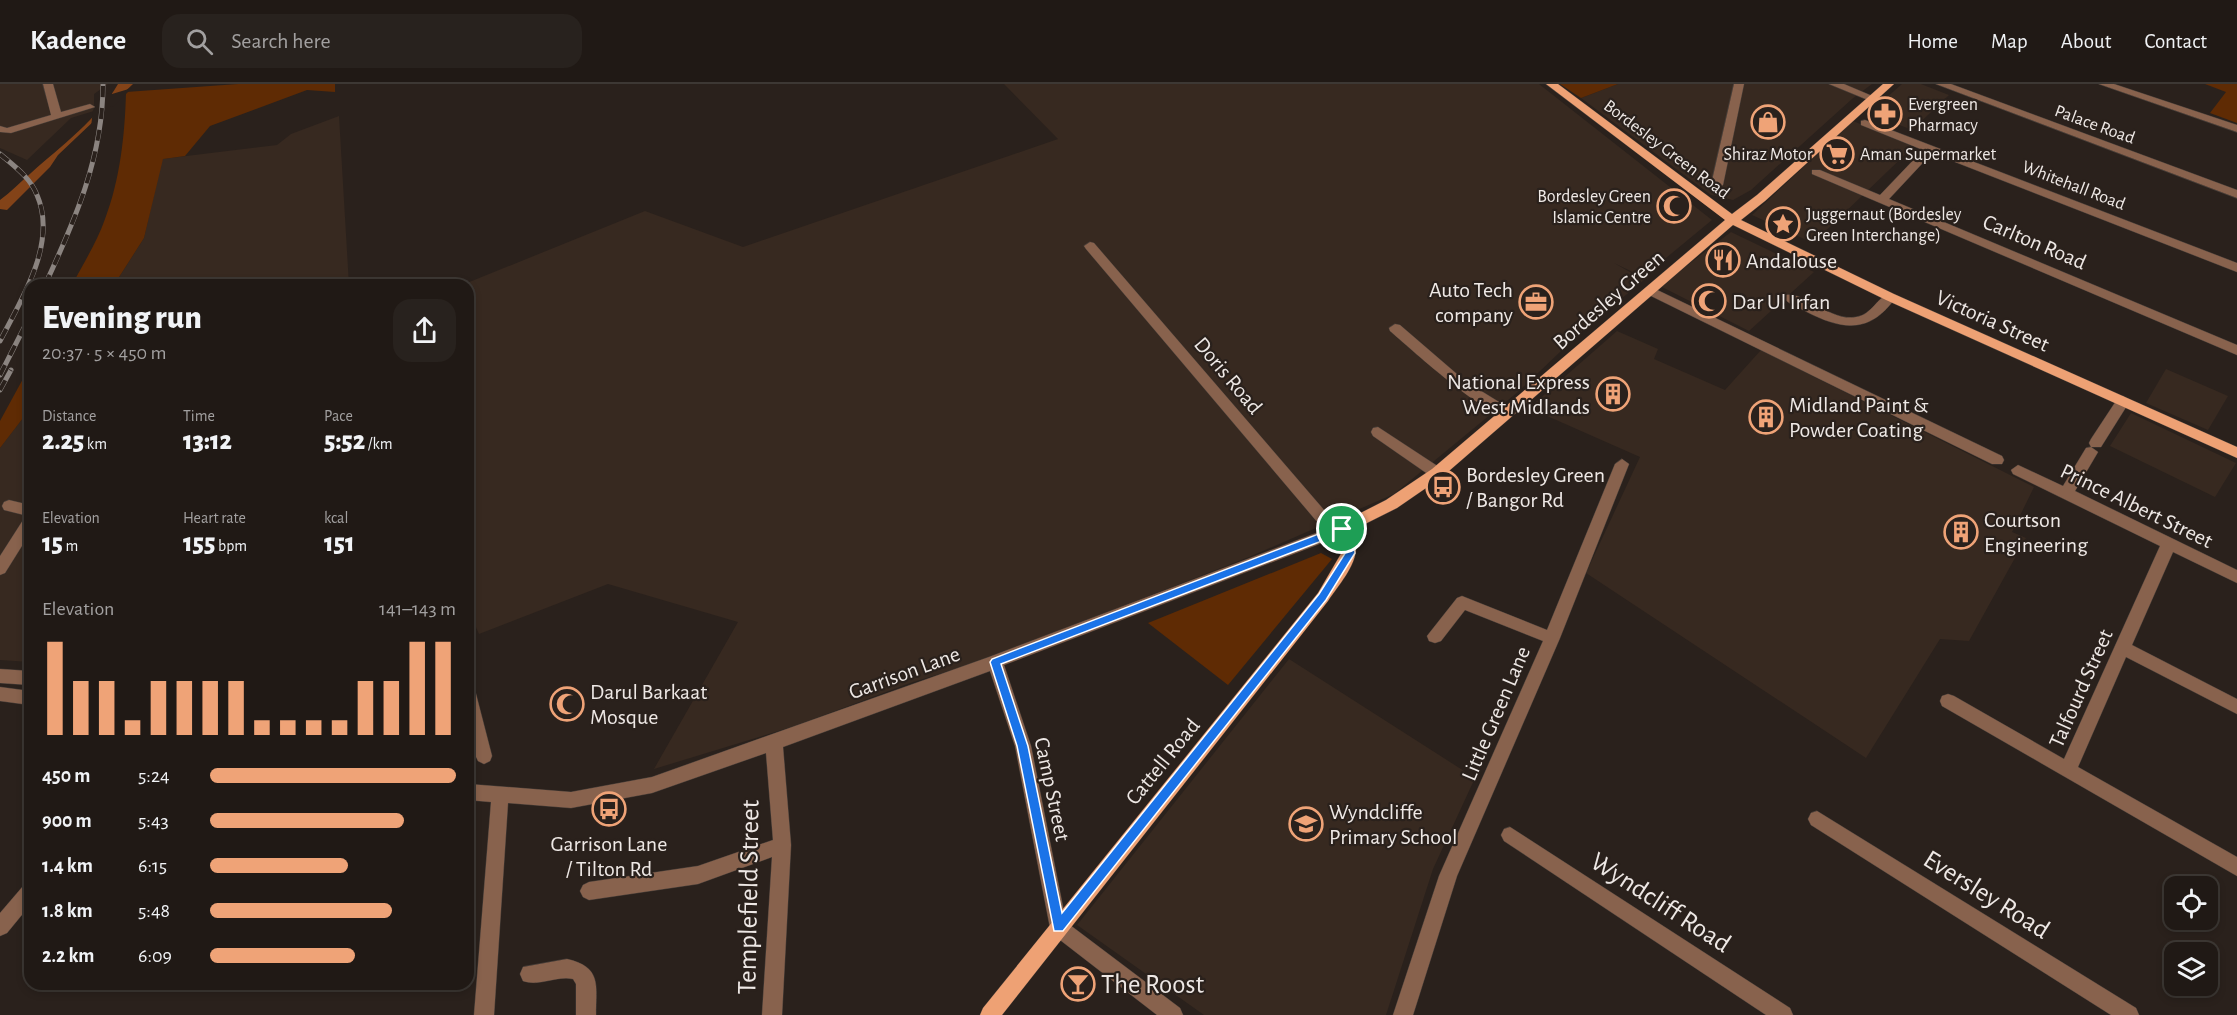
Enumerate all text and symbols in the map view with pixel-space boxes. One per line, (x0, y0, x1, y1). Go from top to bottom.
search box (162, 14, 582, 68)
icon: search (183, 25, 216, 58)
text: Kadence (30, 27, 126, 55)
text: Search here (231, 30, 331, 52)
text: Home (1907, 31, 1958, 52)
text: Map (1991, 31, 2028, 52)
text: About (2061, 31, 2111, 52)
text: Contact (2144, 31, 2207, 52)
pharmacy icon: Evergreen Pharmacy (1867, 96, 1903, 132)
place label: Evergreen Pharmacy (1908, 96, 1978, 135)
street label: Bordesley Green Road (1600, 97, 1733, 203)
street label: Palace Road (2052, 102, 2137, 148)
shop icon: Shiraz Motor (1750, 104, 1786, 140)
supermarket icon: Aman Supermarket (1819, 136, 1855, 172)
place label: Shiraz Motor (1723, 146, 1813, 164)
place label: Aman Supermarket (1860, 146, 1997, 164)
street label: Whitehall Road (2020, 158, 2128, 214)
place label: Bordesley Green Islamic Centre (1537, 188, 1651, 227)
mosque icon: Bordesley Green Islamic Centre (1656, 188, 1692, 224)
place icon: Juggernaut (Bordesley Green Interchange) (1765, 206, 1801, 242)
place label: Juggernaut (Bordesley Green Interchange) (1806, 206, 1962, 245)
street label: Carlton Road (1980, 210, 2090, 274)
restaurant icon: Andalouse (1705, 242, 1741, 278)
street label: Bordesley Green (1549, 246, 1668, 354)
place label: Andalouse (1746, 250, 1837, 272)
place label: Auto Tech company (1429, 279, 1514, 326)
mosque icon: Dar Ul Irfan (1691, 283, 1727, 319)
office icon: Auto Tech company (1518, 284, 1554, 320)
street label: Victoria Street (1933, 286, 2053, 356)
place label: Dar Ul Irfan (1732, 291, 1830, 313)
button: share (393, 299, 456, 362)
text: Evening run (42, 302, 202, 335)
street label: Doris Road (1190, 333, 1266, 418)
text: 20:37 · 5 × 450 m (42, 343, 166, 363)
place label: National Express West Midlands (1447, 371, 1590, 418)
building icon: National Express West Midlands (1595, 376, 1631, 412)
place label: Midland Paint & Powder Coating (1789, 394, 1929, 441)
building icon: Midland Paint & Powder Coating (1748, 399, 1784, 435)
text: Distance (42, 408, 96, 424)
text: Time (183, 408, 215, 424)
text: Pace (324, 408, 353, 424)
text: 2.25 (42, 428, 84, 454)
text: 13:12 (183, 428, 232, 454)
text: 5:52 (324, 428, 365, 454)
text: km (84, 436, 107, 452)
text: /km (365, 436, 393, 452)
street label: Prince Albert Street (2057, 460, 2216, 552)
place label: Bordesley Green / Bangor Rd (1466, 464, 1605, 511)
bus stop icon: Bordesley Green / Bangor Rd (1425, 469, 1461, 505)
pin (1316, 503, 1367, 554)
place label: Courtson Engineering (1984, 509, 2088, 556)
text: Elevation (42, 510, 100, 526)
text: Heart rate (183, 510, 246, 526)
text: kcal (324, 510, 348, 526)
icon: arrive (1325, 512, 1358, 545)
building icon: Courtson Engineering (1943, 514, 1979, 550)
text: 15 (42, 530, 63, 556)
text: 155 (183, 530, 215, 556)
text: 151 (324, 530, 355, 556)
text: m (63, 538, 78, 554)
text: bpm (215, 538, 247, 554)
text: Elevation (42, 599, 114, 619)
text: 141–143 m (379, 599, 456, 619)
street label: Talfourd Street (2045, 626, 2117, 751)
street label: Garrison Lane (846, 643, 963, 703)
street label: Little Green Lane (1458, 643, 1534, 784)
place label: Darul Barkaat Mosque (590, 681, 707, 728)
mosque icon: Darul Barkaat Mosque (549, 686, 585, 722)
street label: Cattell Road (1122, 714, 1204, 809)
street label: Camp Street (1030, 735, 1074, 843)
text: 450 m (42, 766, 90, 786)
text: 5:24 (138, 766, 170, 786)
bus stop icon: Garrison Lane / Tilton Rd (591, 791, 627, 827)
street label: Templefield Street (733, 799, 764, 994)
place label: Wyndcliffe Primary School (1329, 801, 1457, 848)
school or university icon: Wyndcliffe Primary School (1288, 806, 1324, 842)
text: 900 m (42, 811, 92, 831)
text: 5:43 (138, 811, 169, 831)
place label: Garrison Lane / Tilton Rd (551, 833, 667, 880)
street label: Eversley Road (1918, 845, 2055, 945)
street label: Wyndcliff Road (1585, 847, 1736, 958)
text: 1.4 km (42, 856, 93, 876)
text: 6:15 (138, 856, 167, 876)
map controls (2164, 876, 2218, 996)
button: locate (2164, 876, 2218, 930)
text: 1.8 km (42, 901, 93, 921)
text: 5:48 (138, 901, 170, 921)
button: layers (2164, 942, 2218, 996)
text: 2.2 km (42, 946, 94, 966)
text: 6:09 (138, 946, 172, 966)
bar icon: The Roost (1060, 966, 1096, 1002)
place label: The Roost (1101, 971, 1204, 998)

